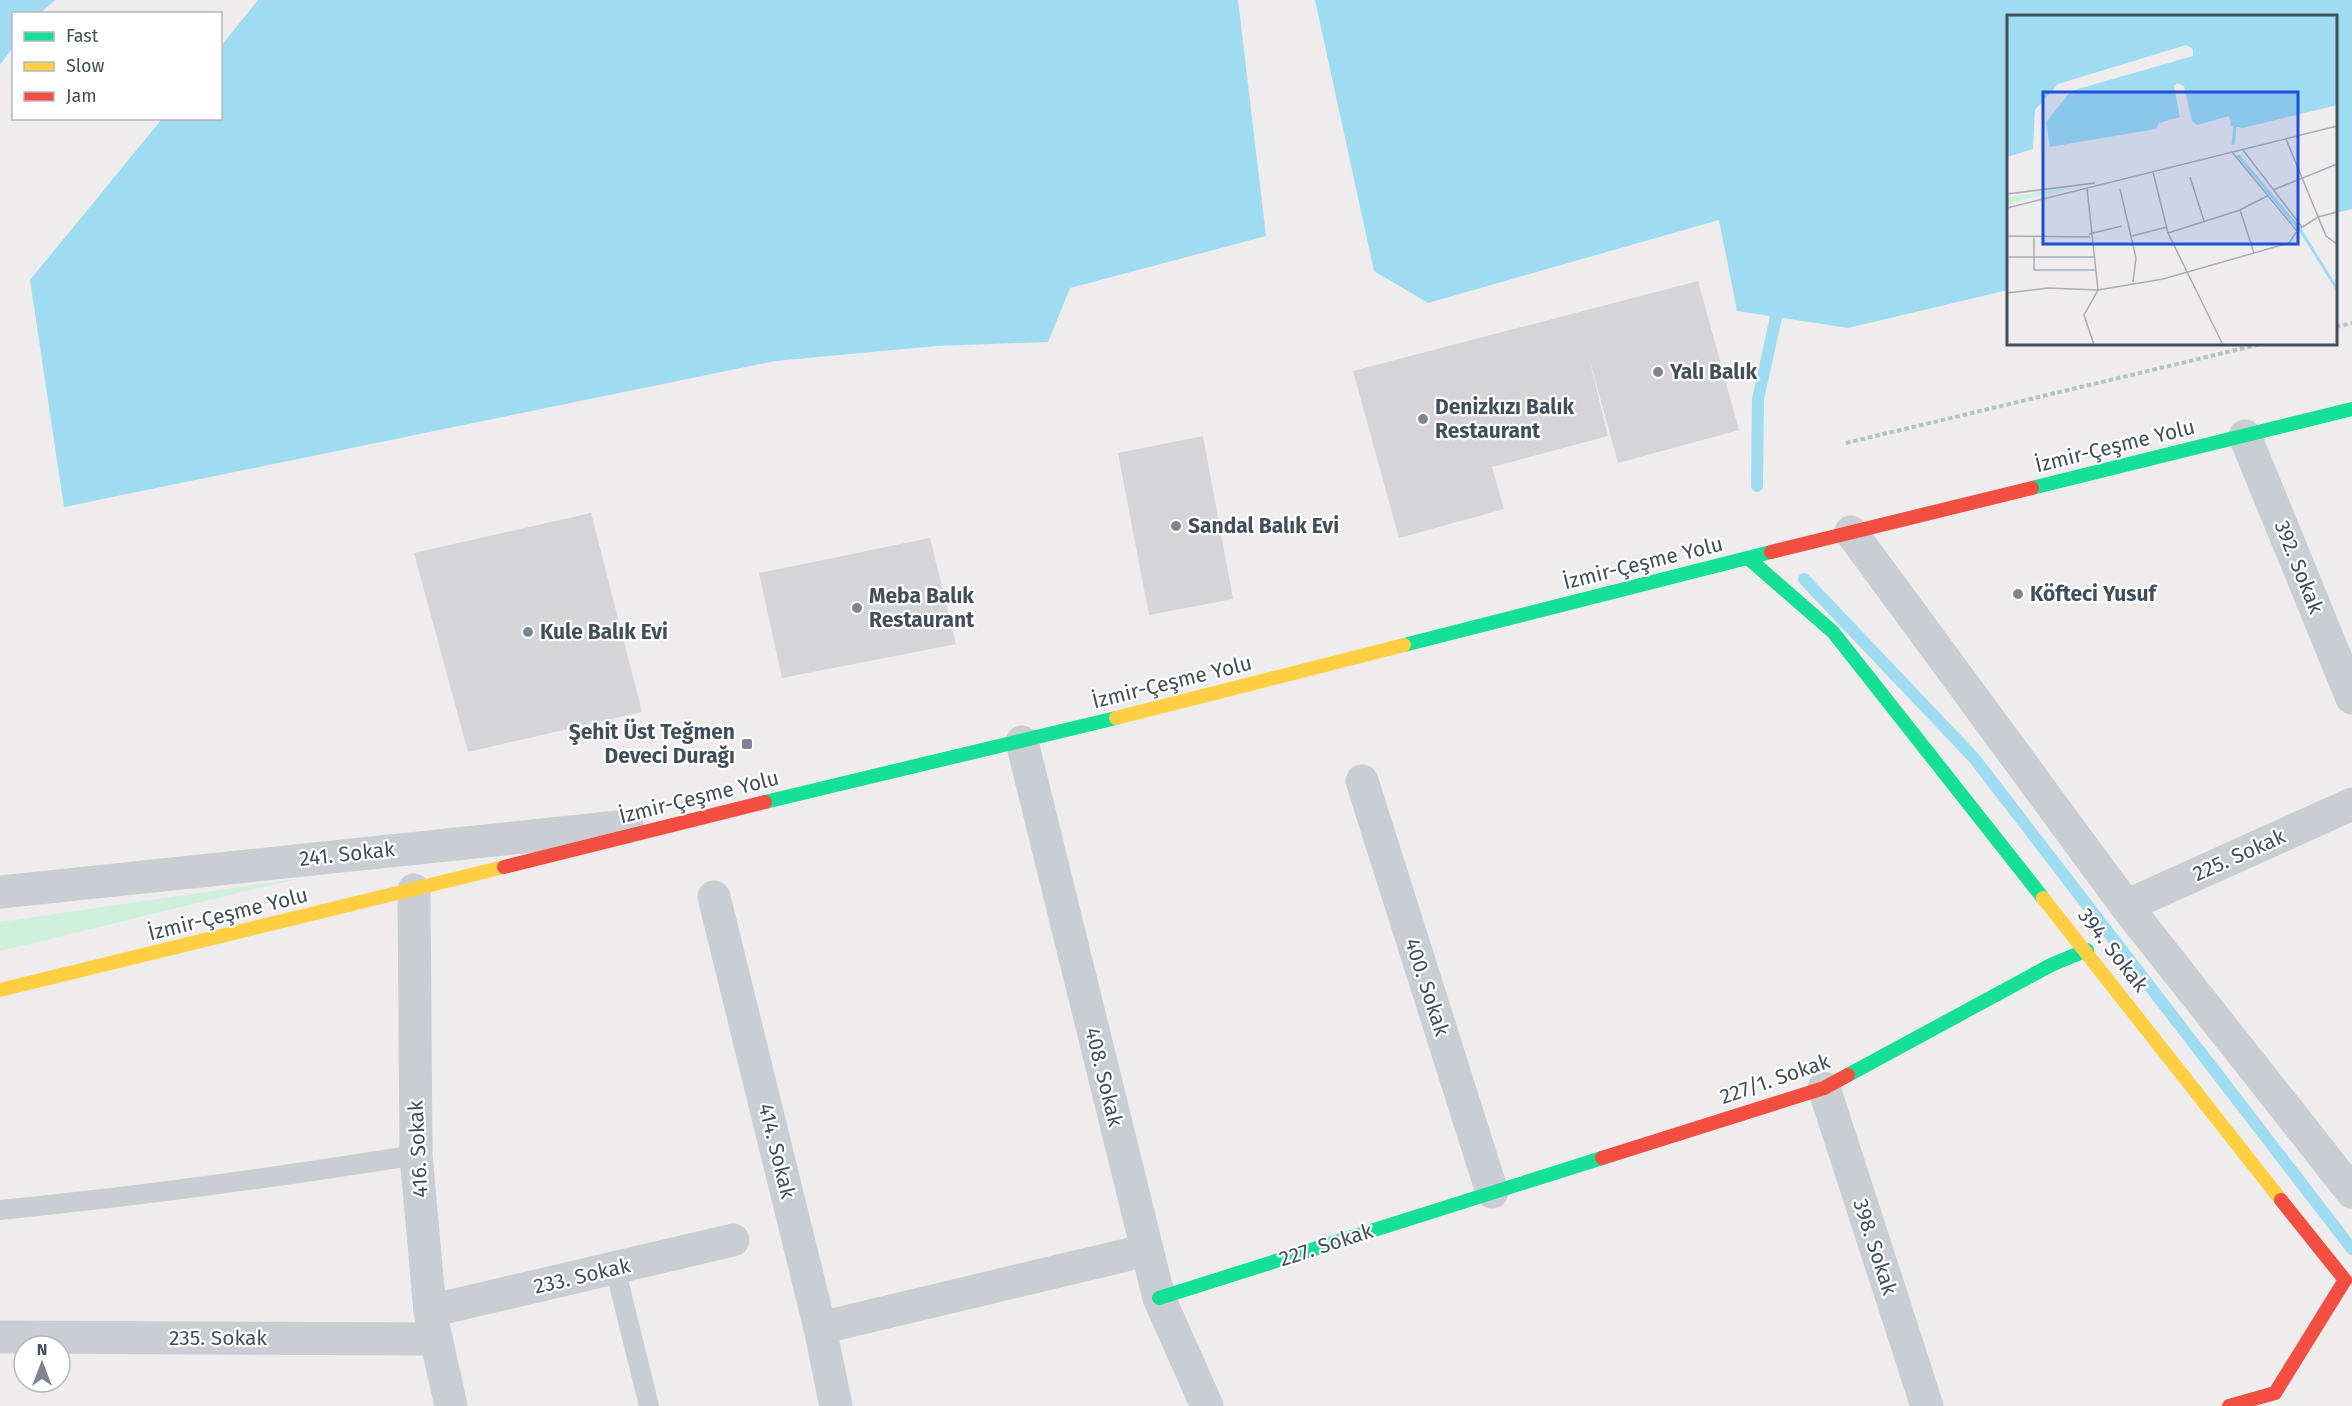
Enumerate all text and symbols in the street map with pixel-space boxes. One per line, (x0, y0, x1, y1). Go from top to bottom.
legend (12, 12, 222, 120)
inset map (2007, 15, 2337, 345)
text: Fast (66, 25, 99, 47)
text: Slow (66, 55, 105, 77)
text: Jam (66, 85, 97, 107)
place label: Yalı Balık (1669, 359, 1758, 385)
marker: Yalı Balık (1651, 365, 1665, 379)
place label: Denizkızı Balık Restaurant (1435, 394, 1574, 444)
marker: Denizkızı Balık Restaurant (1416, 412, 1430, 426)
street label: İzmir-Çeşme Yolu (2032, 414, 2198, 478)
place label: Sandal Balık Evi (1188, 513, 1339, 539)
street label: 392. Sokak (2269, 517, 2330, 618)
marker: Sandal Balık Evi (1169, 519, 1183, 533)
street label: İzmir-Çeşme Yolu (1560, 531, 1726, 595)
place label: Köfteci Yusuf (2030, 581, 2158, 607)
place label: Meba Balık Restaurant (869, 583, 975, 633)
marker: Köfteci Yusuf (2011, 587, 2025, 601)
marker: Meba Balık Restaurant (850, 601, 864, 615)
place label: Kule Balık Evi (540, 619, 668, 645)
marker: Kule Balık Evi (521, 625, 535, 639)
street label: İzmir-Çeşme Yolu (1089, 650, 1255, 714)
place label: Şehit Üst Teğmen Deveci Durağı (569, 718, 735, 769)
marker: Şehit Üst Teğmen Deveci Durağı (740, 737, 754, 751)
street label: İzmir-Çeşme Yolu (616, 765, 782, 829)
street label: 225. Sokak (2189, 823, 2289, 887)
street label: 241. Sokak (298, 836, 396, 872)
street label: İzmir-Çeşme Yolu (145, 882, 311, 946)
street label: 394. Sokak (2072, 903, 2154, 997)
street label: 400. Sokak (1399, 935, 1455, 1040)
street label: 408. Sokak (1079, 1025, 1129, 1130)
street label: 227/1. Sokak (1717, 1048, 1834, 1110)
street label: 416. Sokak (402, 1100, 434, 1198)
street label: 414. Sokak (753, 1101, 801, 1202)
street label: 398. Sokak (1847, 1196, 1903, 1299)
street label: 227. Sokak (1276, 1218, 1376, 1272)
street label: 233. Sokak (531, 1252, 633, 1300)
street label: 235. Sokak (169, 1325, 267, 1351)
north arrow (12, 1334, 72, 1394)
text: N (37, 1340, 47, 1359)

